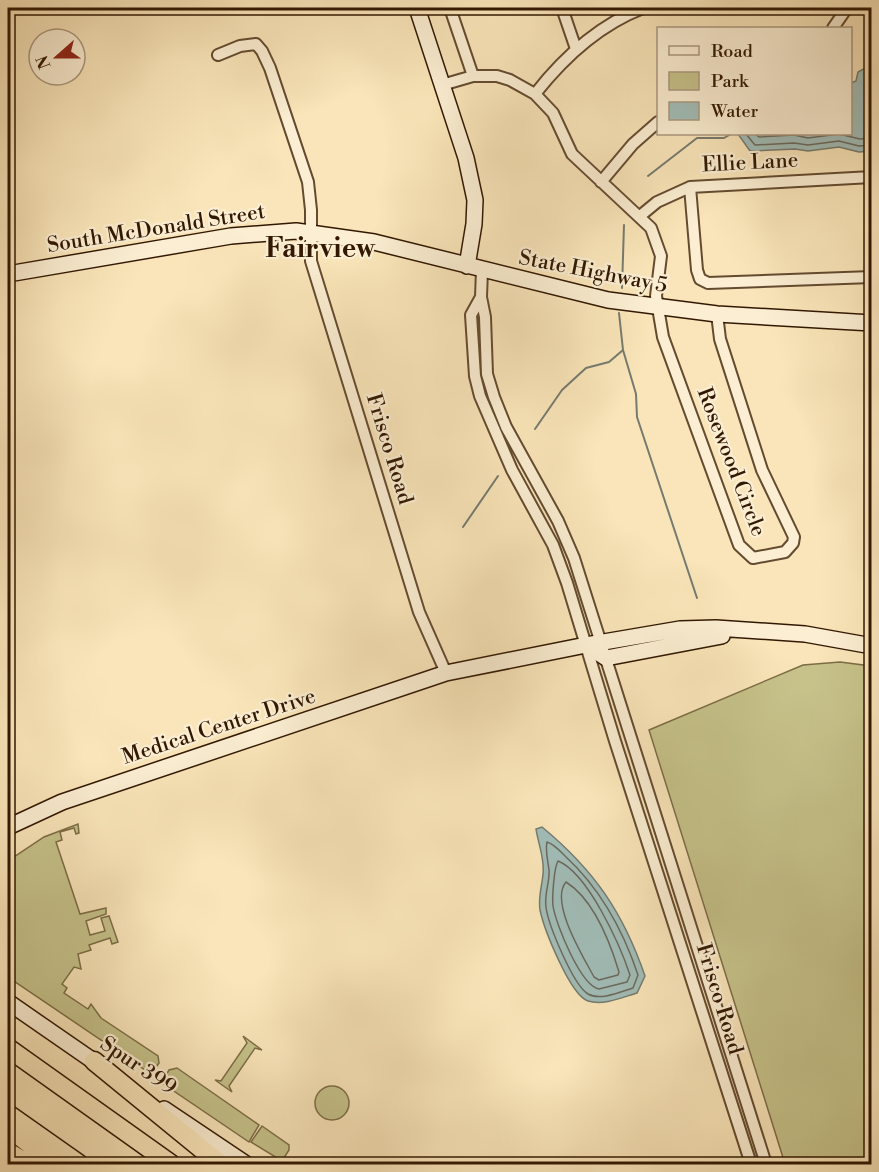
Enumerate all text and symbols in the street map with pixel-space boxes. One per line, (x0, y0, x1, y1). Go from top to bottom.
north arrow (27, 27, 87, 87)
legend (657, 27, 852, 135)
text: Road (711, 40, 754, 63)
text: N (32, 52, 56, 72)
text: Park (711, 70, 750, 93)
text: Water (710, 100, 759, 123)
street label: Ellie Lane (701, 147, 799, 179)
street label: South McDonald Street (45, 199, 267, 259)
district label: Fairview (265, 232, 376, 266)
street label: State Highway 5 (516, 245, 670, 299)
street label: Rosewood Circle (691, 384, 771, 540)
street label: Frisco Road (360, 390, 418, 508)
street label: Medical Center Drive (119, 683, 319, 771)
street label: Frisco Road (690, 940, 748, 1058)
street label: Spur 399 (95, 1031, 181, 1101)

